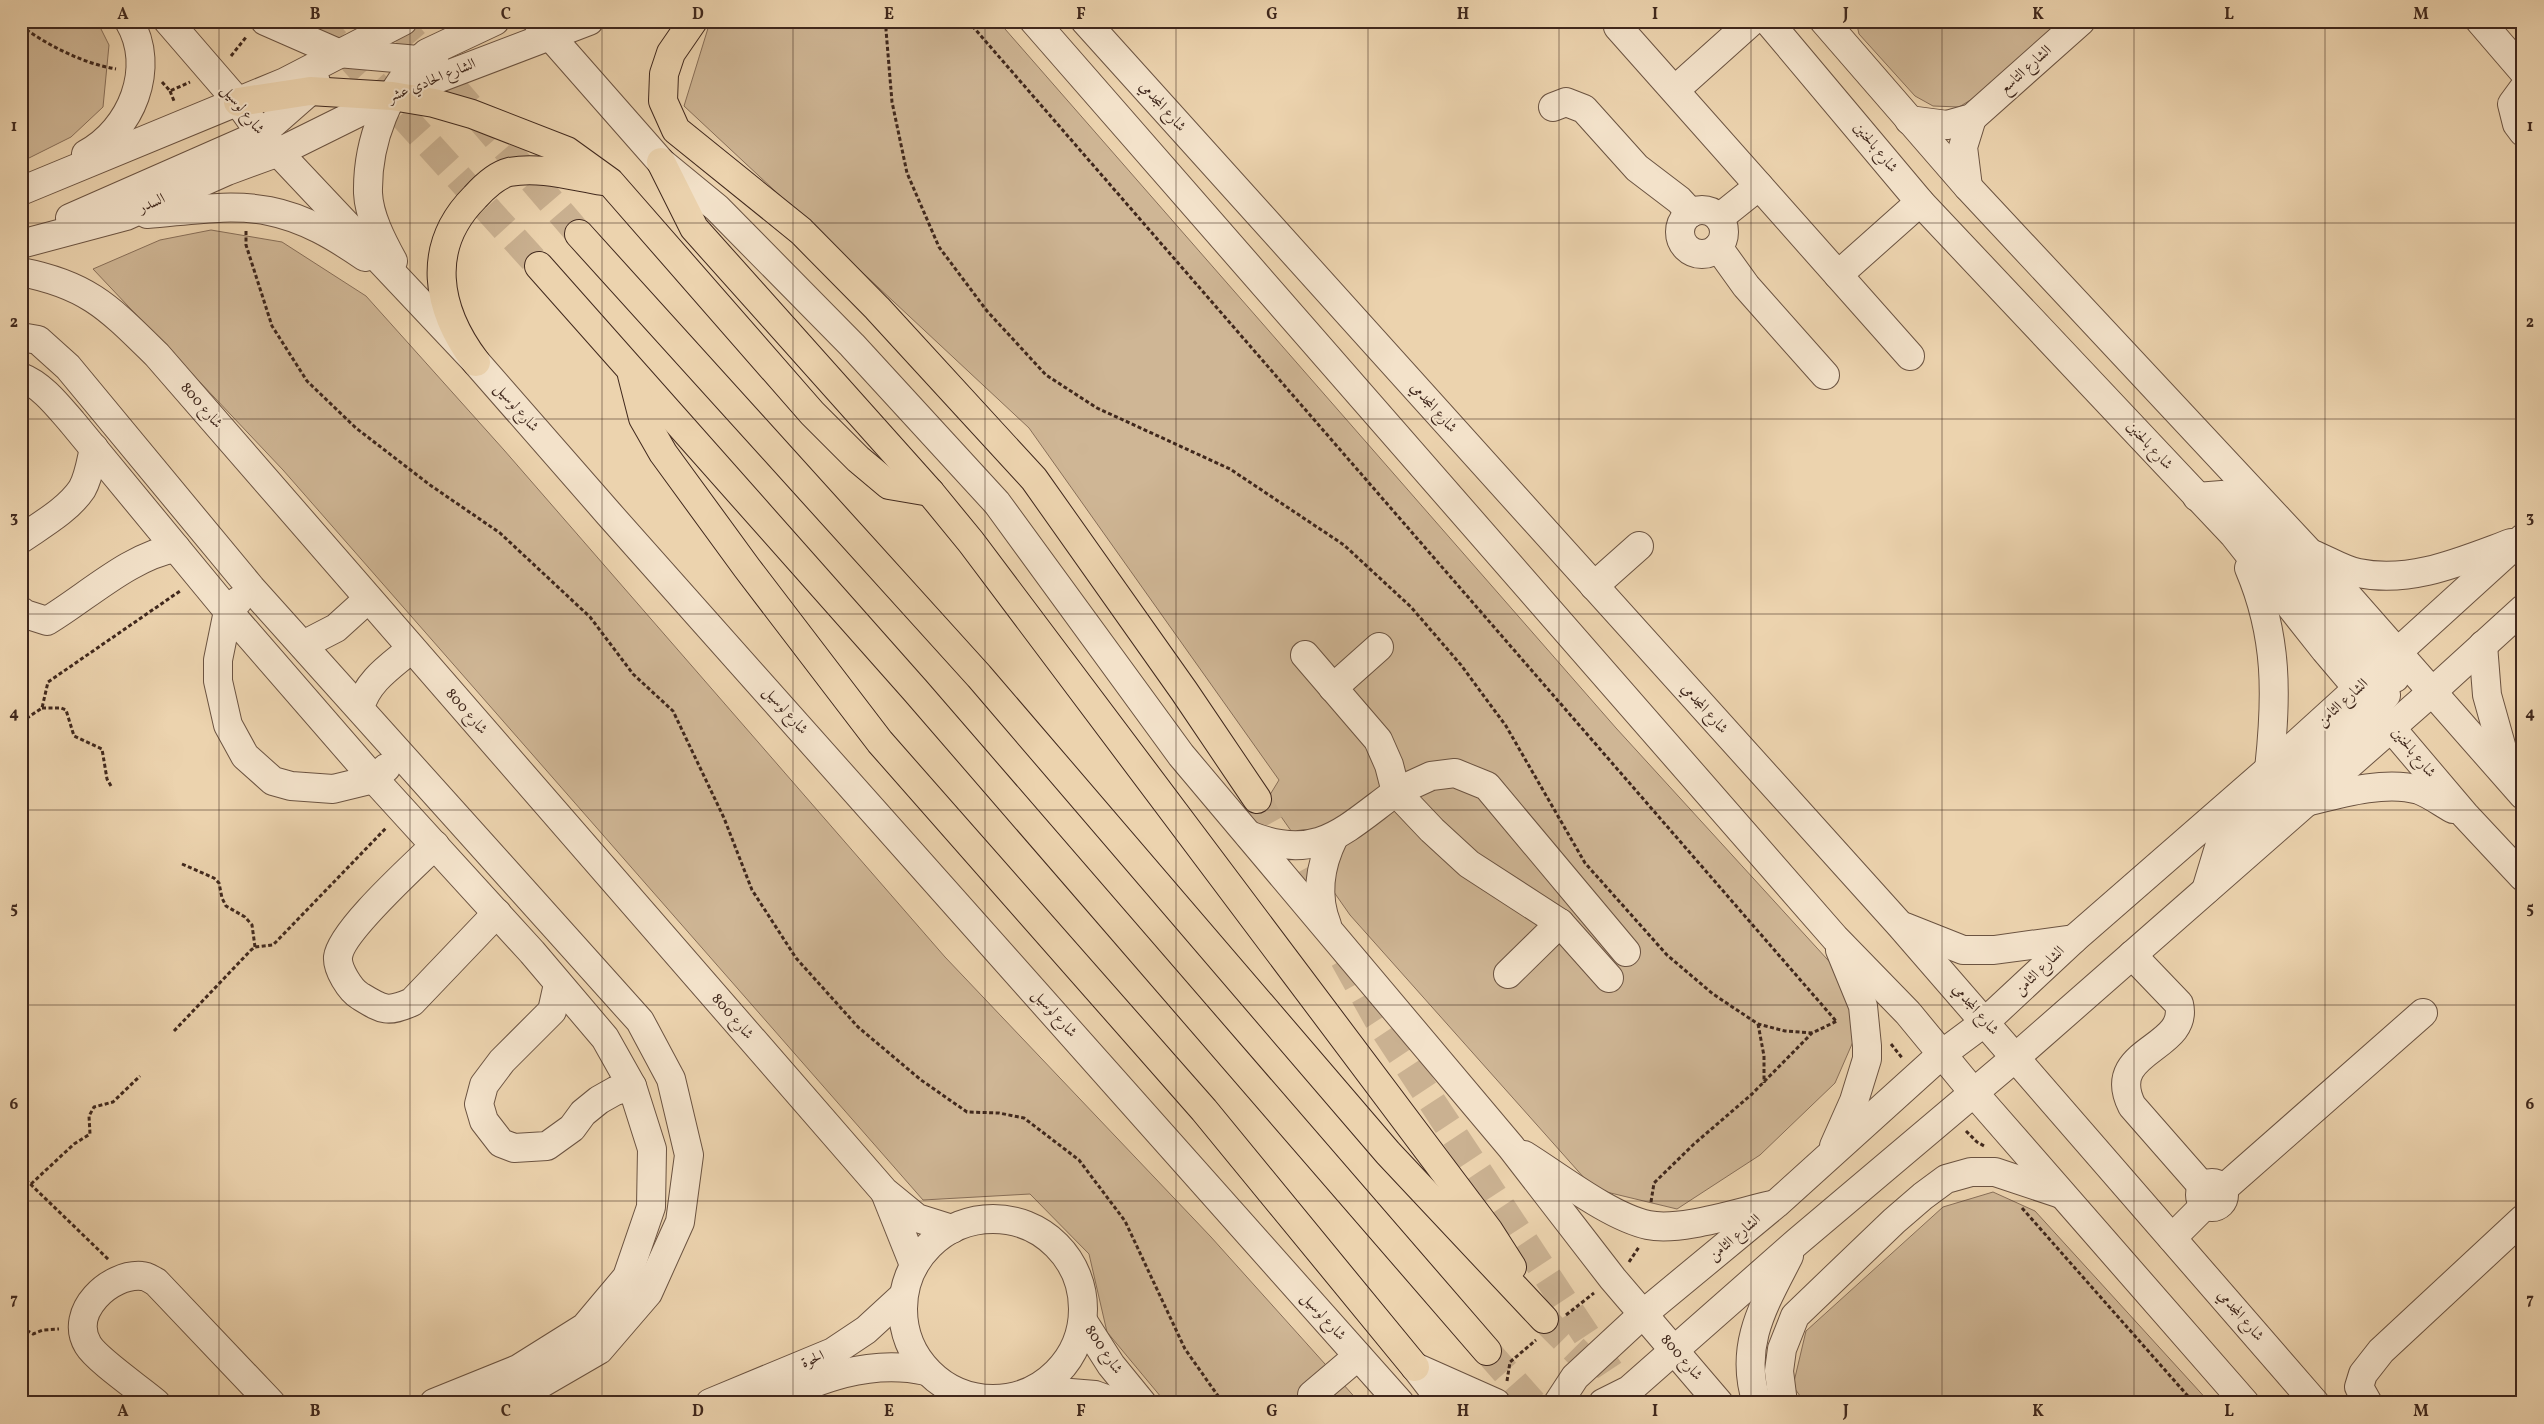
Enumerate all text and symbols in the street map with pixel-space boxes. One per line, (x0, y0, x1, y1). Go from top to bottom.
text: A (117, 4, 129, 26)
text: B (310, 4, 321, 26)
text: C (501, 4, 511, 26)
text: D (692, 4, 704, 26)
text: E (884, 4, 894, 26)
text: F (1076, 4, 1086, 26)
text: G (1266, 4, 1278, 26)
text: H (1457, 4, 1469, 26)
text: I (1652, 4, 1658, 26)
text: J (1842, 4, 1849, 26)
text: K (2032, 4, 2044, 26)
text: L (2224, 4, 2234, 26)
text: M (2413, 4, 2429, 26)
street label: الشارع التاسع (1995, 41, 2058, 101)
street label: الشارع الحادي عشر (383, 54, 480, 110)
street label: شارع المجدمي (1133, 77, 1190, 138)
street label: شارع لوسيل (215, 81, 269, 140)
text: 1 (11, 116, 17, 138)
text: 1 (2527, 116, 2533, 138)
street label: شارع بالحنين (1847, 118, 1902, 178)
street label: السدر (133, 189, 169, 220)
text: 2 (10, 312, 18, 334)
text: 2 (2526, 312, 2534, 334)
street label: شارع 800 (174, 378, 227, 434)
street label: شارع المجدمي (1404, 378, 1461, 439)
street label: شارع لوسيل (488, 379, 543, 438)
street label: شارع بالحنين (2120, 417, 2177, 476)
text: 3 (10, 507, 18, 529)
text: 3 (2526, 507, 2534, 529)
street label: الشارع الثامن (2313, 674, 2374, 733)
street label: شارع المجدمي (1675, 679, 1732, 740)
street label: شارع لوسيل (757, 682, 812, 741)
street label: شارع 800 (439, 684, 492, 740)
text: 4 (9, 703, 19, 725)
text: 4 (2525, 703, 2535, 725)
street label: شارع بالحنين (2385, 723, 2440, 783)
text: 5 (10, 898, 18, 920)
text: 5 (2526, 898, 2534, 920)
street label: الشارع الثامن (2010, 942, 2071, 1001)
street label: شارع المجدمي (1946, 980, 2003, 1041)
street label: شارع لوسيل (1026, 985, 1081, 1044)
street label: شارع 800 (705, 989, 758, 1045)
text: 6 (10, 1094, 19, 1116)
text: 6 (2526, 1094, 2535, 1116)
street label: الشارع الثامن (1704, 1210, 1767, 1267)
street label: شارع المجدمي (2211, 1286, 2268, 1347)
street label: شارع لوسيل (1295, 1288, 1350, 1347)
text: 7 (10, 1289, 18, 1311)
text: 7 (2526, 1289, 2534, 1311)
street label: شارع 800 (1078, 1321, 1127, 1379)
street label: شارع 800 (1654, 1330, 1707, 1386)
street label: الحوة (798, 1346, 828, 1374)
text: A (117, 1401, 129, 1423)
text: B (310, 1401, 321, 1423)
text: C (501, 1401, 511, 1423)
text: D (692, 1401, 704, 1423)
text: E (884, 1401, 894, 1423)
text: F (1076, 1401, 1086, 1423)
text: G (1266, 1401, 1278, 1423)
text: H (1457, 1401, 1469, 1423)
text: I (1652, 1401, 1658, 1423)
text: J (1842, 1401, 1849, 1423)
text: K (2032, 1401, 2044, 1423)
text: L (2224, 1401, 2234, 1423)
text: M (2413, 1401, 2429, 1423)

